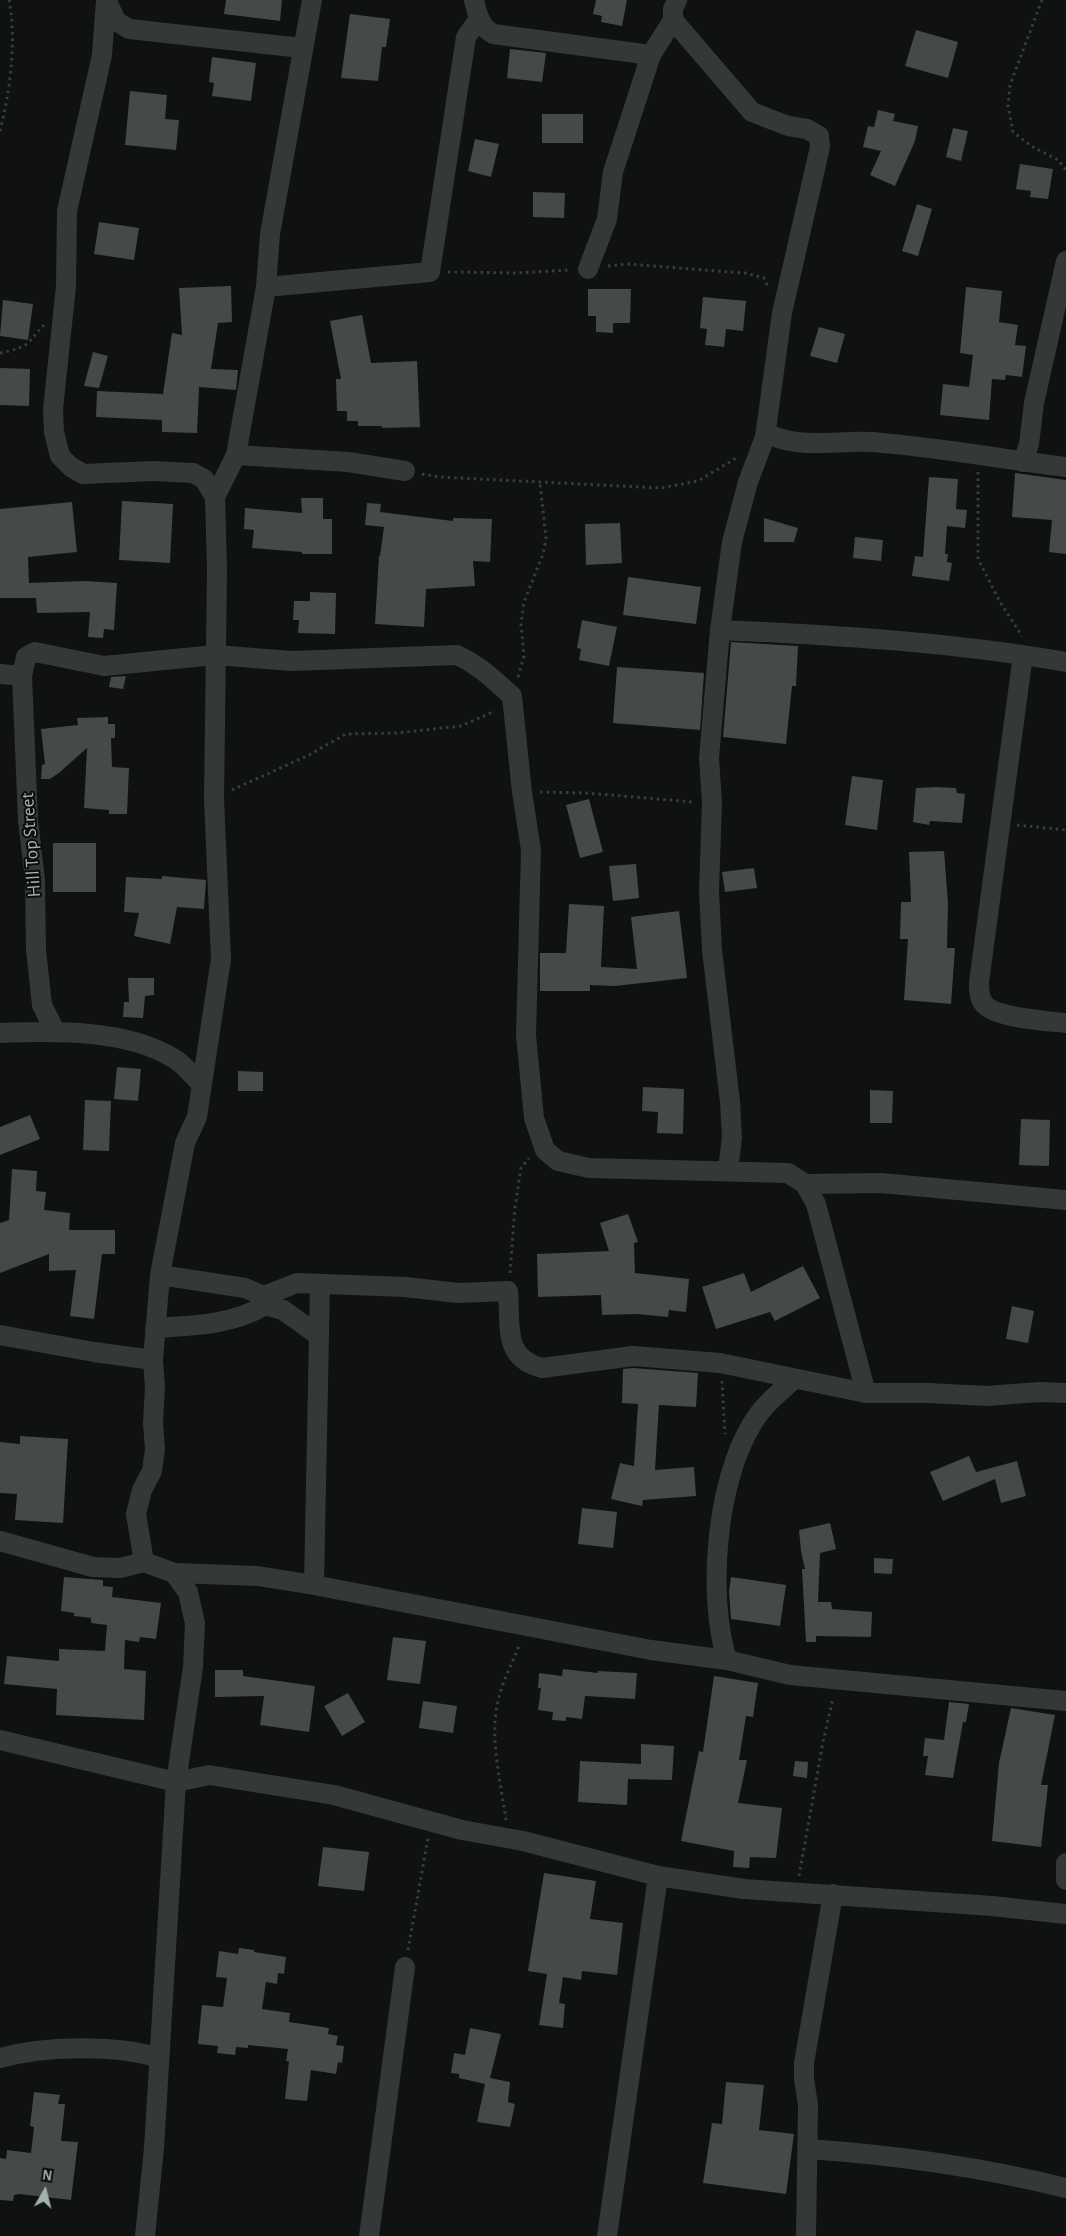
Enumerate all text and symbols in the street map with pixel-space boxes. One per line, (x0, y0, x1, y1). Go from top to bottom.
street label: Hill Top Street (16, 792, 46, 898)
north arrow (20, 2166, 70, 2216)
text: N (41, 2169, 53, 2184)

